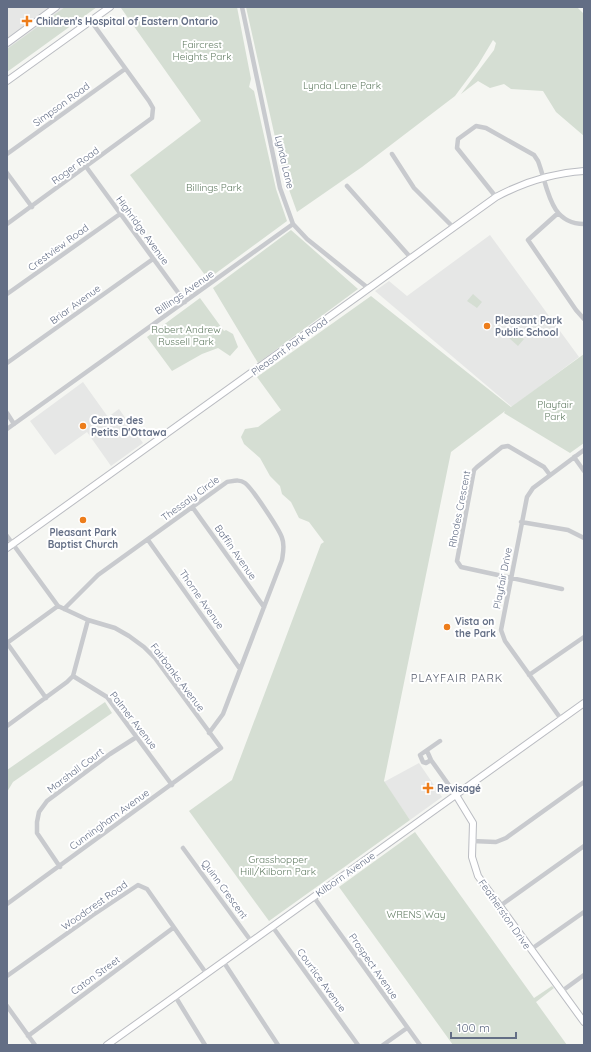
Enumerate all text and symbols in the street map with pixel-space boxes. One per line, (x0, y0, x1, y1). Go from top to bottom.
marker: Children's Hospital of Eastern Ontario (21, 15, 33, 27)
place label: Children's Hospital of Eastern Ontario (36, 15, 218, 28)
park label: Faircrest Heights Park (172, 38, 232, 63)
street label: Simpson Road (30, 79, 92, 129)
park label: Lynda Lane Park (303, 79, 381, 92)
street label: Lynda Lane (272, 134, 297, 190)
street label: Roger Road (49, 144, 102, 187)
park label: Billings Park (186, 181, 242, 194)
street label: Highridge Avenue (113, 193, 172, 268)
street label: Crestview Road (25, 221, 91, 274)
street label: Billings Avenue (152, 267, 217, 318)
street label: Briar Avenue (47, 282, 103, 327)
street label: Pleasant Park Road (249, 314, 330, 379)
place label: Pleasant Park Public School (495, 314, 562, 339)
marker: Pleasant Park Public School (482, 321, 492, 331)
park label: Robert Andrew Russell Park (151, 323, 221, 348)
park label: Playfair Park (537, 398, 573, 423)
place label: Centre des Petits D'Ottawa (91, 414, 166, 439)
marker: Centre des Petits D'Ottawa (78, 421, 88, 431)
street label: Rhodes Crescent (446, 469, 473, 549)
street label: Thessaly Circle (159, 473, 222, 524)
marker: Pleasant Park Baptist Church (78, 515, 88, 525)
street label: Baffin Avenue (212, 522, 260, 583)
place label: Pleasant Park Baptist Church (48, 526, 118, 551)
street label: Playfair Drive (490, 546, 515, 610)
street label: Thorne Avenue (176, 567, 227, 632)
place label: Vista on the Park (455, 615, 496, 640)
marker: Vista on the Park (442, 622, 452, 632)
street label: Fairbanks Avenue (148, 641, 208, 714)
district label: PLAYFAIR PARK (411, 671, 503, 685)
street label: Palmer Avenue (107, 689, 160, 752)
street label: Marshall Court (44, 745, 107, 796)
marker: Revisagé (422, 782, 434, 794)
place label: Revisagé (437, 782, 481, 795)
street label: Cunningham Avenue (67, 786, 152, 853)
street label: Kilborn Avenue (313, 849, 378, 900)
park label: Grasshopper Hill/Kilborn Park (240, 853, 316, 878)
street label: Quinn Crescent (199, 857, 251, 922)
street label: Featherston Drive (476, 877, 534, 952)
street label: Woodcrest Road (59, 878, 130, 933)
park label: WRENS Way (387, 908, 445, 921)
street label: Prospect Avenue (346, 931, 401, 1002)
street label: Courtice Avenue (294, 946, 349, 1015)
street label: Caton Street (68, 953, 123, 998)
scale bar (451, 1014, 516, 1040)
text: 100 m (457, 1020, 490, 1035)

